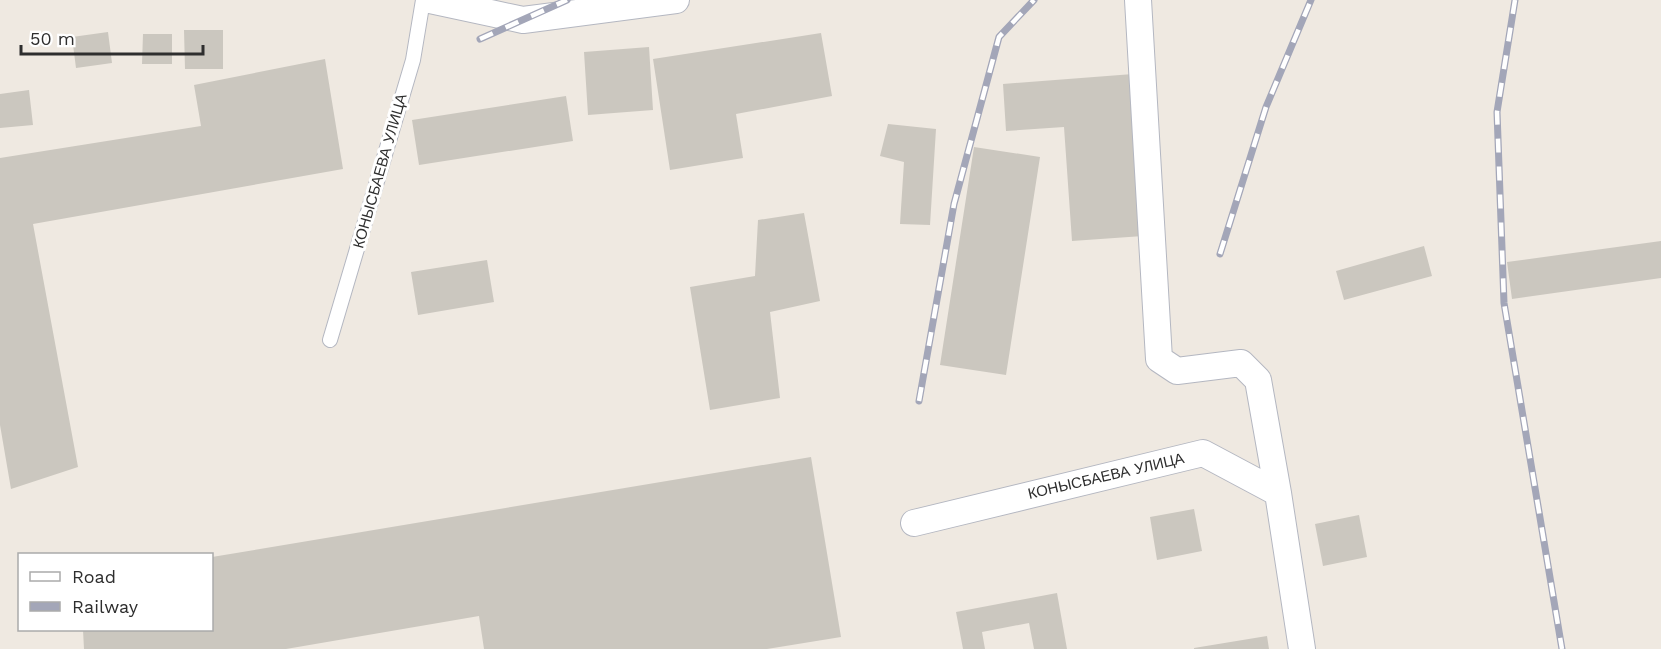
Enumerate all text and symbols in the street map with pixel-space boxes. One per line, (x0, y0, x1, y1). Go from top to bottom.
scale bar (21, 18, 202, 56)
text: 50 m (30, 28, 75, 49)
street label: КОНЫСБАЕВА УЛИЦА (349, 92, 411, 250)
street label: КОНЫСБАЕВА УЛИЦА (1026, 449, 1186, 503)
legend (18, 553, 213, 631)
text: Road (72, 566, 116, 587)
text: Railway (72, 596, 139, 617)

